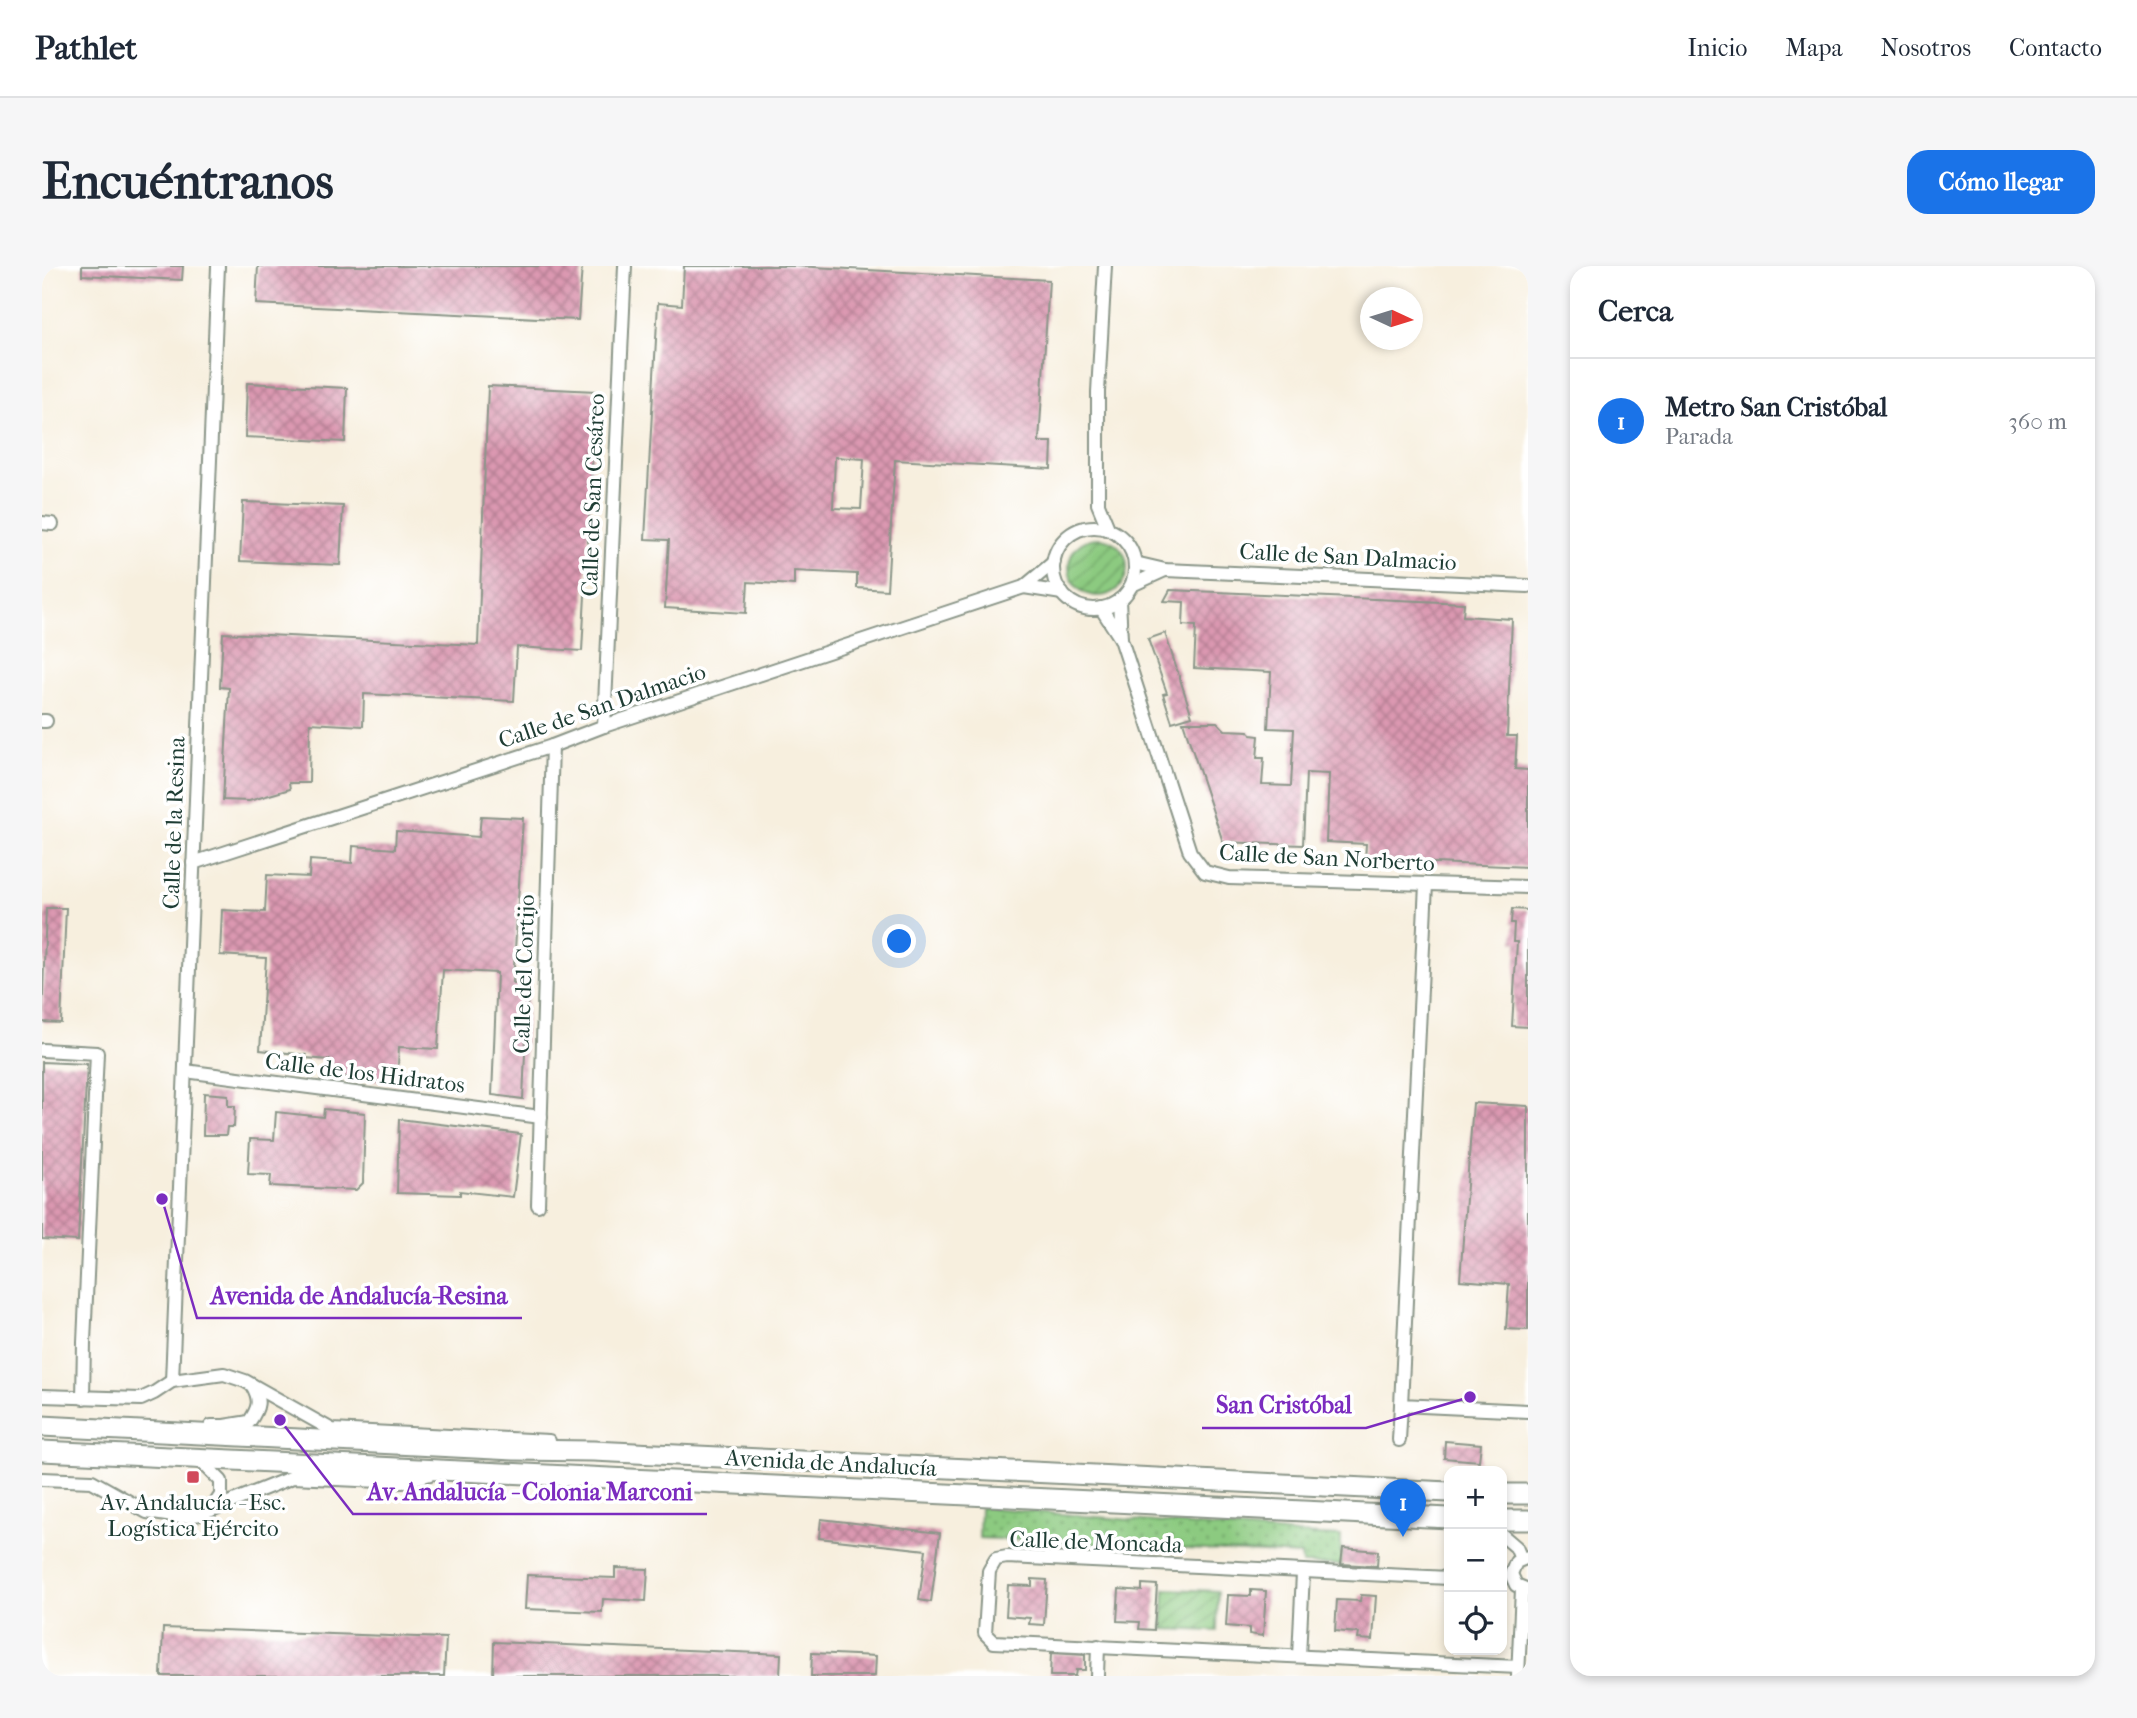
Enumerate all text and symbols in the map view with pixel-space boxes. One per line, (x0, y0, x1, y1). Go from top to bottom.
text: Pathlet (35, 29, 137, 68)
text: Inicio (1687, 34, 1747, 62)
text: Mapa (1785, 34, 1843, 62)
text: Nosotros (1881, 34, 1971, 62)
text: Contacto (2009, 34, 2102, 62)
button: Cómo llegar (1907, 150, 2095, 214)
text: Encuéntranos (42, 153, 334, 211)
north arrow (1360, 287, 1423, 350)
text: Cerca (1598, 294, 1673, 329)
text: Metro San Cristóbal (1665, 392, 1887, 423)
street label: Calle de San Cesáreo (576, 393, 610, 597)
text: 1 (1617, 408, 1625, 435)
text: 360 m (2008, 408, 2067, 435)
text: Parada (1665, 423, 1733, 450)
street label: Calle de San Dalmacio (1239, 538, 1457, 576)
street label: Calle de San Dalmacio (495, 658, 709, 754)
street label: Calle de la Resina (157, 736, 191, 910)
street label: Calle de San Norberto (1218, 839, 1436, 877)
street label: Calle del Cortijo (508, 894, 540, 1054)
your location (882, 924, 916, 958)
street label: Calle de los Hidratos (263, 1047, 467, 1099)
callout: Avenida de Andalucía-Resina (197, 1273, 522, 1318)
text: Avenida de Andalucía-Resina (208, 1282, 508, 1310)
callout: San Cristóbal (1202, 1383, 1366, 1428)
text: San Cristóbal (1216, 1391, 1352, 1419)
street label: Avenida de Andalucía (724, 1444, 938, 1482)
map controls (1444, 1466, 1507, 1655)
button: + (1444, 1466, 1507, 1529)
marker: Av. Andalucía - Esc. Logística Ejército (185, 1469, 201, 1485)
callout: Av. Andalucía - Colonia Marconi (353, 1469, 707, 1514)
text: Av. Andalucía - Colonia Marconi (365, 1478, 694, 1506)
pin: 1 (1380, 1479, 1426, 1537)
place label: Av. Andalucía - Esc. Logística Ejército (99, 1489, 286, 1542)
street label: Calle de Moncada (1009, 1525, 1183, 1559)
button: − (1444, 1529, 1507, 1592)
button: locate (1444, 1592, 1507, 1655)

